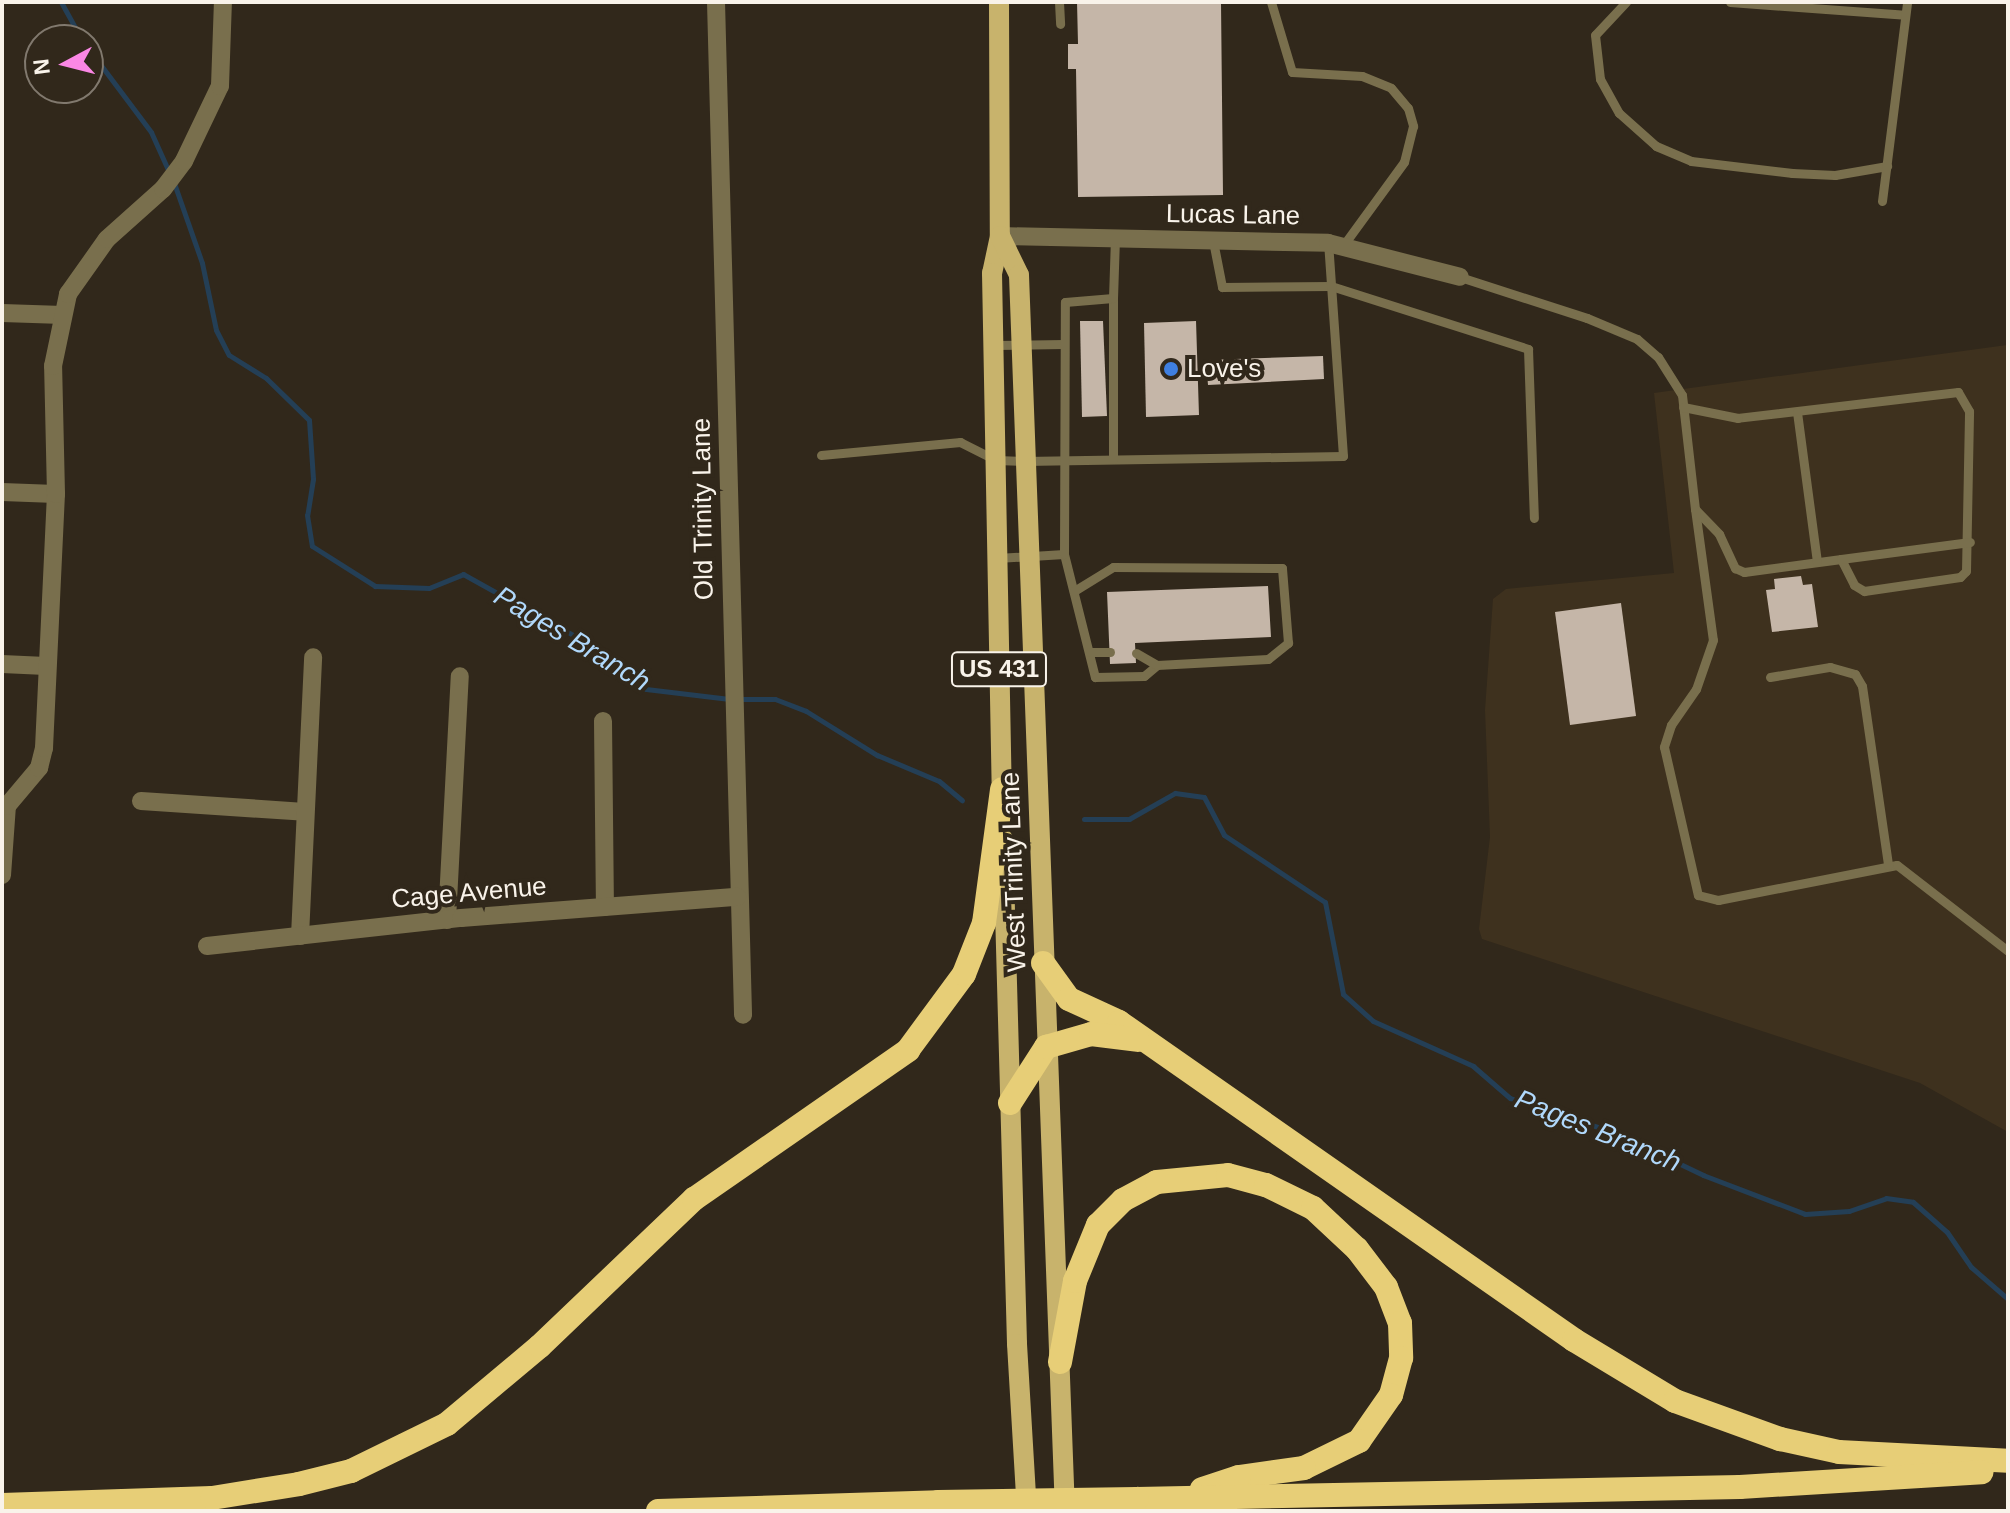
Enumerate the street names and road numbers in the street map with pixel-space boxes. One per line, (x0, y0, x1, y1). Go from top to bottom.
street label: Lucas Lane (1166, 198, 1300, 232)
street label: Old Trinity Lane (686, 417, 720, 601)
road number: US 431 (949, 649, 1049, 689)
street label: West Trinity Lane (995, 771, 1033, 973)
street label: Cage Avenue (389, 871, 549, 915)

